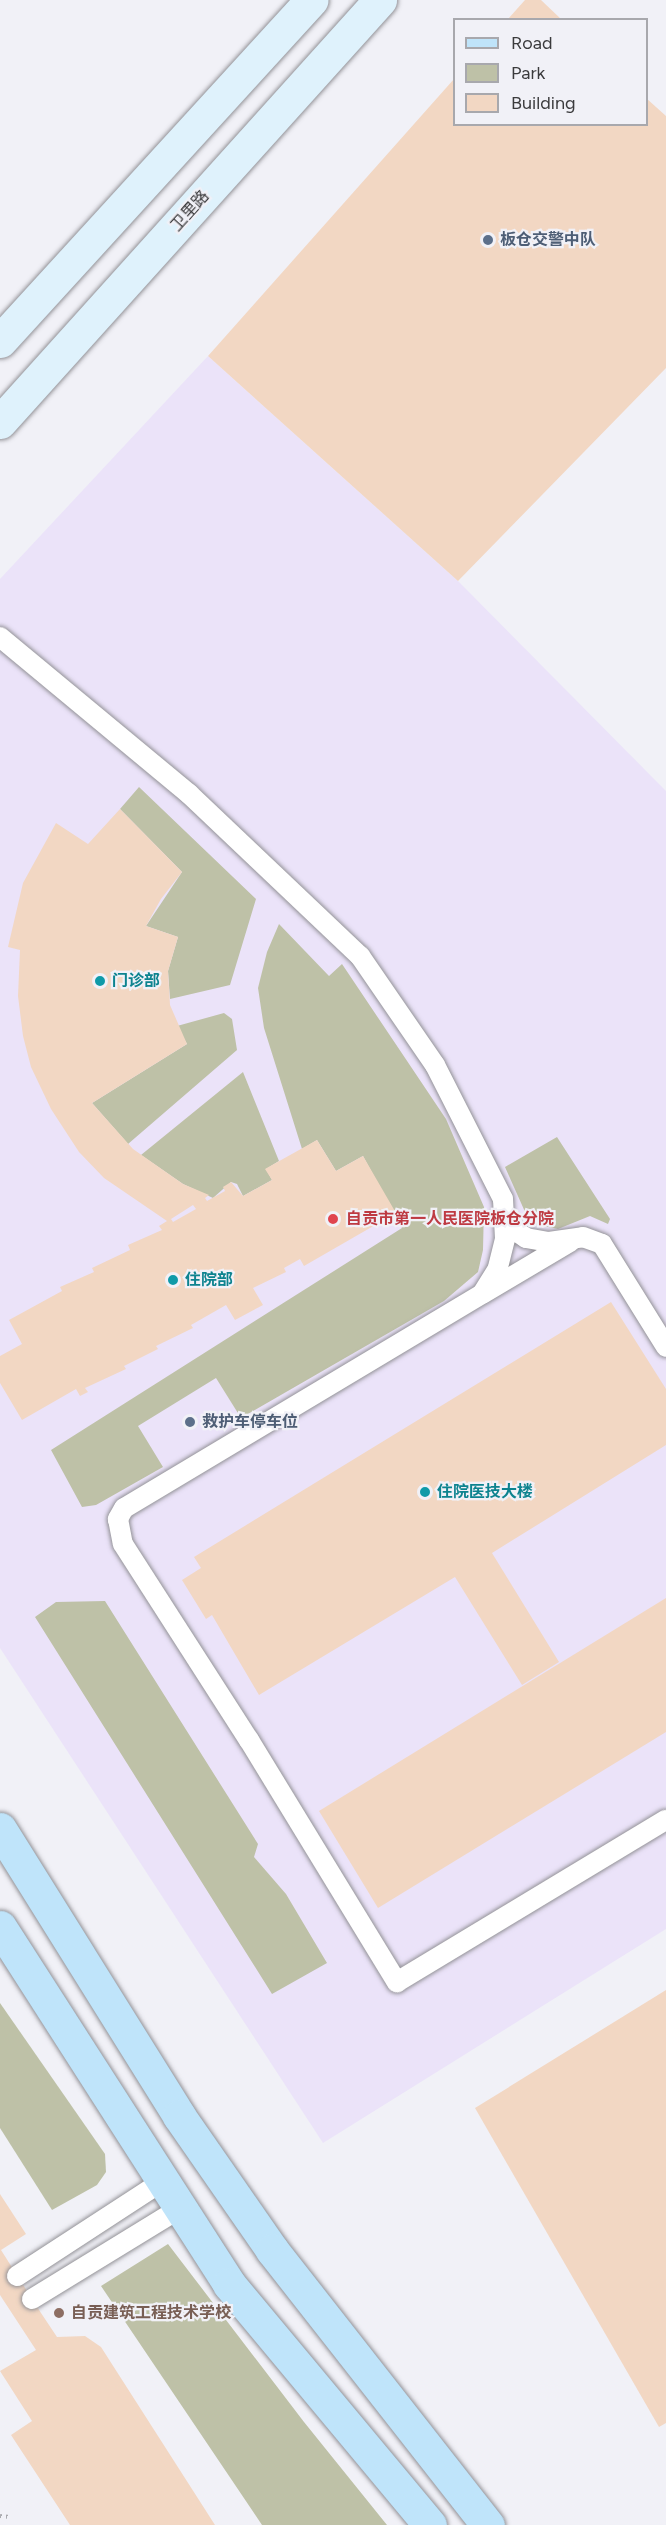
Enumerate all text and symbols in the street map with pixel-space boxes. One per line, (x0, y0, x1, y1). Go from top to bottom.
legend (453, 18, 648, 126)
text: Road (511, 32, 552, 54)
text: Park (511, 62, 545, 84)
text: Building (511, 92, 576, 114)
street label: 卫里路 (167, 187, 213, 235)
place label: 板仓交警中队 (500, 230, 596, 250)
marker: 板仓交警中队 (481, 233, 495, 247)
place label: 门诊部 (112, 971, 160, 991)
marker: 门诊部 (93, 974, 107, 988)
place label: 自贡市第一人民医院板仓分院 (346, 1209, 554, 1229)
marker: 自贡市第一人民医院板仓分院 (324, 1210, 342, 1228)
place label: 住院部 (185, 1270, 233, 1290)
marker: 住院部 (166, 1273, 180, 1287)
place label: 救护车停车位 (202, 1412, 298, 1432)
marker: 救护车停车位 (183, 1415, 197, 1429)
place label: 住院医技大楼 (437, 1482, 533, 1502)
marker: 住院医技大楼 (418, 1485, 432, 1499)
place label: 自贡建筑工程技术学校 (71, 2303, 231, 2323)
marker: 自贡建筑工程技术学校 (52, 2306, 66, 2320)

